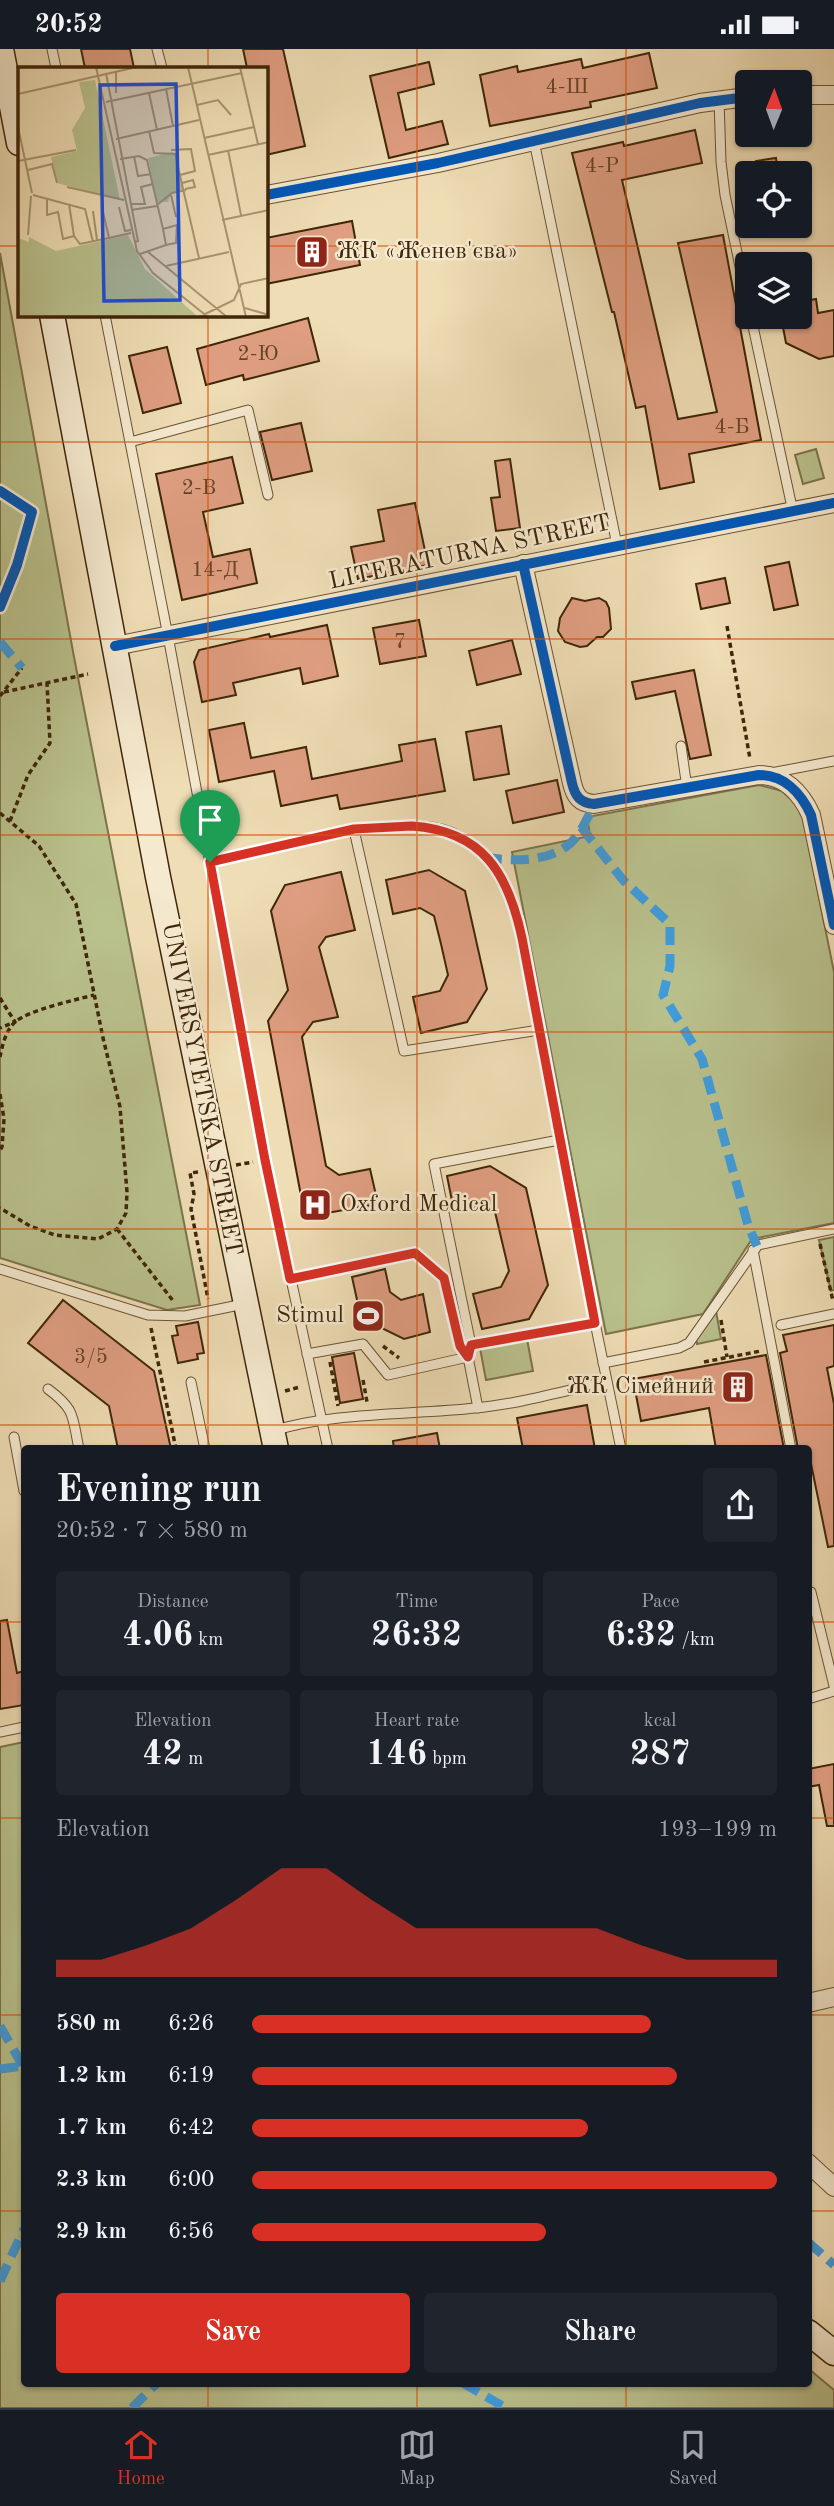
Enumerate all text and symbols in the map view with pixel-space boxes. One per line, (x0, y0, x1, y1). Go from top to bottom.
text: 20:52 (35, 12, 103, 38)
inset map (18, 67, 268, 317)
north arrow (735, 70, 812, 147)
map controls (735, 70, 812, 329)
house number: 4-Ш (545, 77, 589, 98)
house number: 4-Р (585, 156, 619, 177)
button: locate (735, 161, 812, 238)
building icon: ЖК «Женев'єва» (293, 233, 331, 271)
place label: ЖК «Женев'єва» (336, 240, 518, 264)
button: layers (735, 252, 812, 329)
house number: 2-Ю (238, 344, 279, 365)
house number: 4-Б (715, 417, 749, 438)
house number: 2-В (182, 478, 216, 499)
street label: LITERATURNA STREET (327, 511, 613, 595)
house number: 14-Д (191, 560, 239, 581)
house number: 7 (394, 632, 406, 653)
pin (180, 790, 240, 862)
icon: arrive (191, 801, 229, 839)
street label: UNIVERSYTETSKA STREET (157, 920, 245, 1258)
hospital icon: Oxford Medical (296, 1186, 334, 1224)
place label: Oxford Medical (340, 1193, 497, 1217)
sports icon: Stimul (349, 1297, 387, 1335)
place label: Stimul (276, 1304, 344, 1328)
house number: 3/5 (74, 1347, 108, 1368)
building icon: ЖК Сімейний (719, 1368, 757, 1406)
place label: ЖК Сімейний (566, 1375, 714, 1399)
button: share (703, 1468, 777, 1542)
text: Evening run (56, 1472, 262, 1510)
text: 20:52 · 7 × 580 m (56, 1519, 248, 1542)
text: Distance (137, 1593, 209, 1612)
text: Time (395, 1593, 438, 1612)
text: Pace (641, 1593, 679, 1612)
text: 4.06 (122, 1618, 193, 1653)
text: 26:32 (371, 1618, 462, 1653)
text: 6:32 (605, 1618, 676, 1653)
text: km (193, 1631, 223, 1650)
text: /km (676, 1631, 715, 1650)
text: Elevation (134, 1712, 211, 1731)
text: Heart rate (374, 1712, 459, 1731)
text: kcal (644, 1712, 677, 1731)
text: 42 (142, 1737, 183, 1772)
text: 146 (366, 1737, 427, 1772)
text: 287 (630, 1737, 691, 1772)
text: m (183, 1750, 203, 1769)
text: bpm (427, 1750, 467, 1769)
text: Elevation (56, 1818, 150, 1841)
text: 193–199 m (658, 1818, 777, 1841)
text: 580 m (56, 2012, 121, 2035)
text: 6:26 (168, 2012, 214, 2035)
text: 1.2 km (56, 2064, 127, 2087)
text: 6:19 (168, 2064, 214, 2087)
text: 1.7 km (56, 2116, 127, 2139)
text: 6:42 (168, 2116, 214, 2139)
text: 2.3 km (56, 2168, 127, 2191)
text: 6:00 (168, 2168, 214, 2191)
text: 2.9 km (56, 2220, 127, 2243)
text: 6:56 (168, 2220, 214, 2243)
button: Save (56, 2293, 410, 2373)
button: Share (424, 2293, 777, 2373)
tab: Home (117, 2426, 165, 2491)
tab: Map (398, 2426, 436, 2491)
tab: Saved (669, 2426, 717, 2491)

